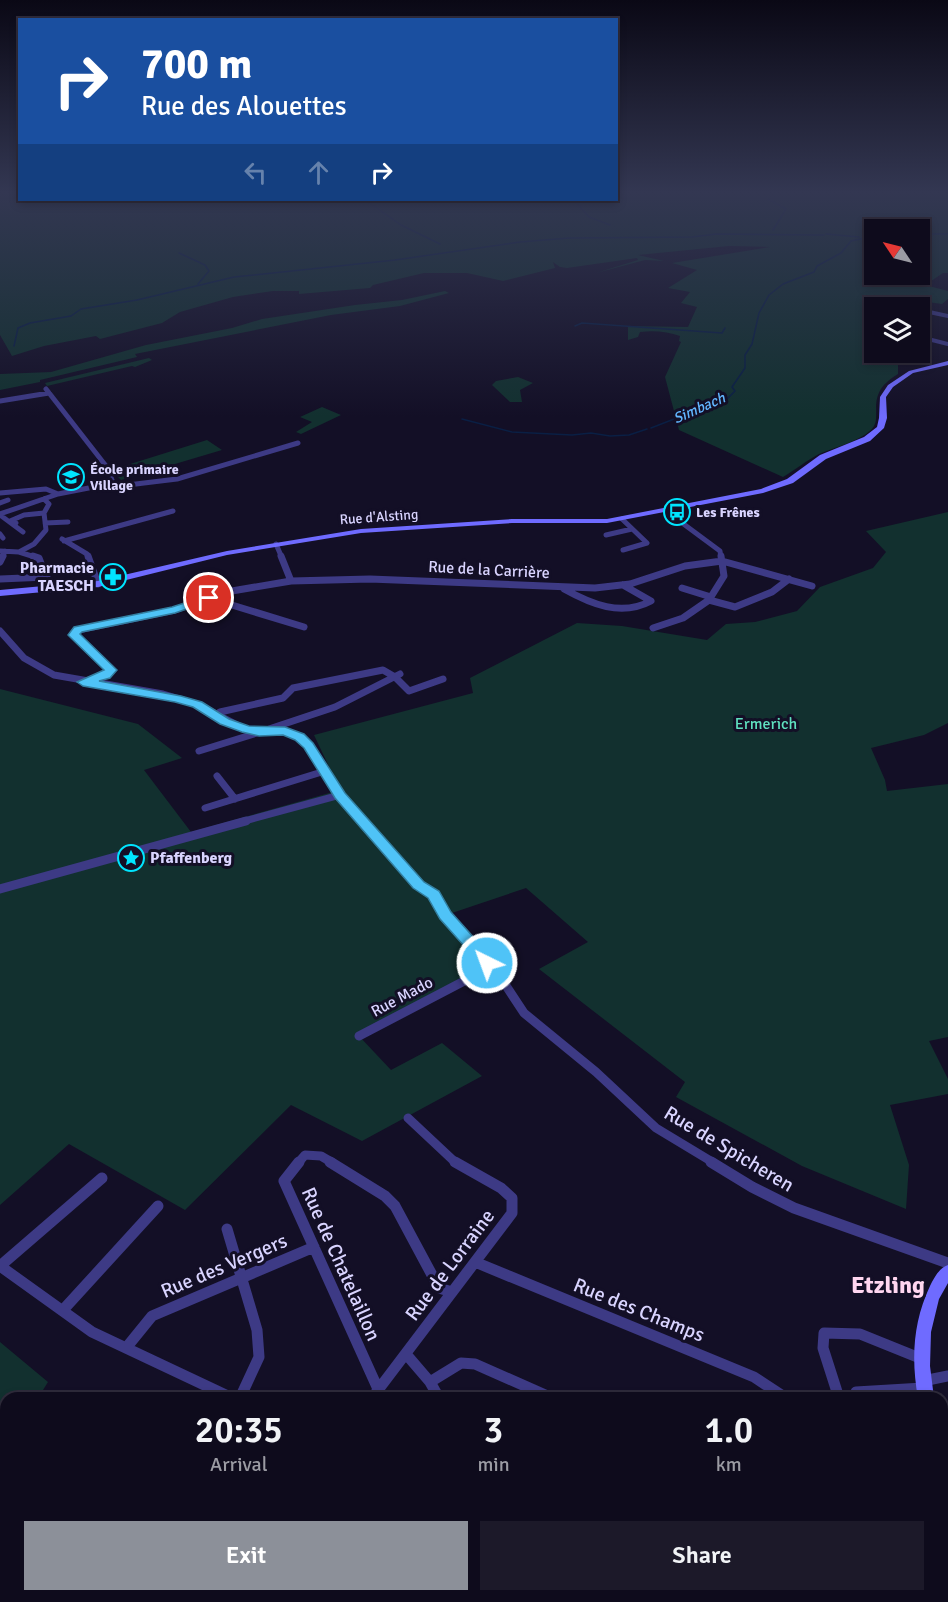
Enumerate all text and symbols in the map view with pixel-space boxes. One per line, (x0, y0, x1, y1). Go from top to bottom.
text: 700 m (141, 39, 252, 90)
icon: right (42, 42, 120, 120)
text: Rue des Alouettes (141, 90, 347, 123)
icon: left (239, 156, 272, 189)
icon: ahead (302, 156, 335, 189)
icon: right (365, 156, 398, 189)
north arrow (864, 219, 930, 285)
map controls (864, 219, 930, 363)
button: layers (864, 297, 930, 363)
water label: Simbach (670, 388, 729, 427)
place label: École primaire Village (90, 461, 179, 494)
school or university icon: École primaire Village (56, 462, 86, 492)
bus stop icon: Les Frênes (662, 497, 692, 527)
place label: Les Frênes (696, 504, 760, 521)
street label: Rue d'Alsting (339, 506, 419, 528)
street label: Rue de la Carrière (428, 557, 550, 583)
place label: Pharmacie TAESCH (20, 558, 94, 596)
pharmacy icon: Pharmacie TAESCH (98, 562, 128, 592)
pin (183, 572, 234, 623)
icon: arrive (192, 581, 225, 614)
park label: Ermerich (735, 714, 797, 734)
place icon: Pfaffenberg (116, 843, 146, 873)
place label: Pfaffenberg (150, 848, 233, 868)
position arrow (455, 931, 519, 995)
street label: Rue Mado (368, 972, 436, 1022)
street label: Rue de Spicheren (659, 1100, 799, 1198)
street label: Rue de Chatelaillon (296, 1183, 386, 1345)
street label: Rue de Lorraine (400, 1204, 500, 1326)
street label: Rue des Vergers (157, 1228, 291, 1304)
district label: Etzling (851, 1270, 925, 1300)
street label: Rue des Champs (570, 1272, 708, 1348)
text: 20:35 (195, 1408, 283, 1453)
text: 3 (484, 1408, 503, 1453)
text: 1.0 (704, 1408, 753, 1453)
text: Arrival (210, 1452, 268, 1477)
text: min (477, 1452, 510, 1477)
text: km (716, 1452, 742, 1477)
button: Exit (24, 1521, 468, 1590)
button: Share (480, 1521, 924, 1590)

